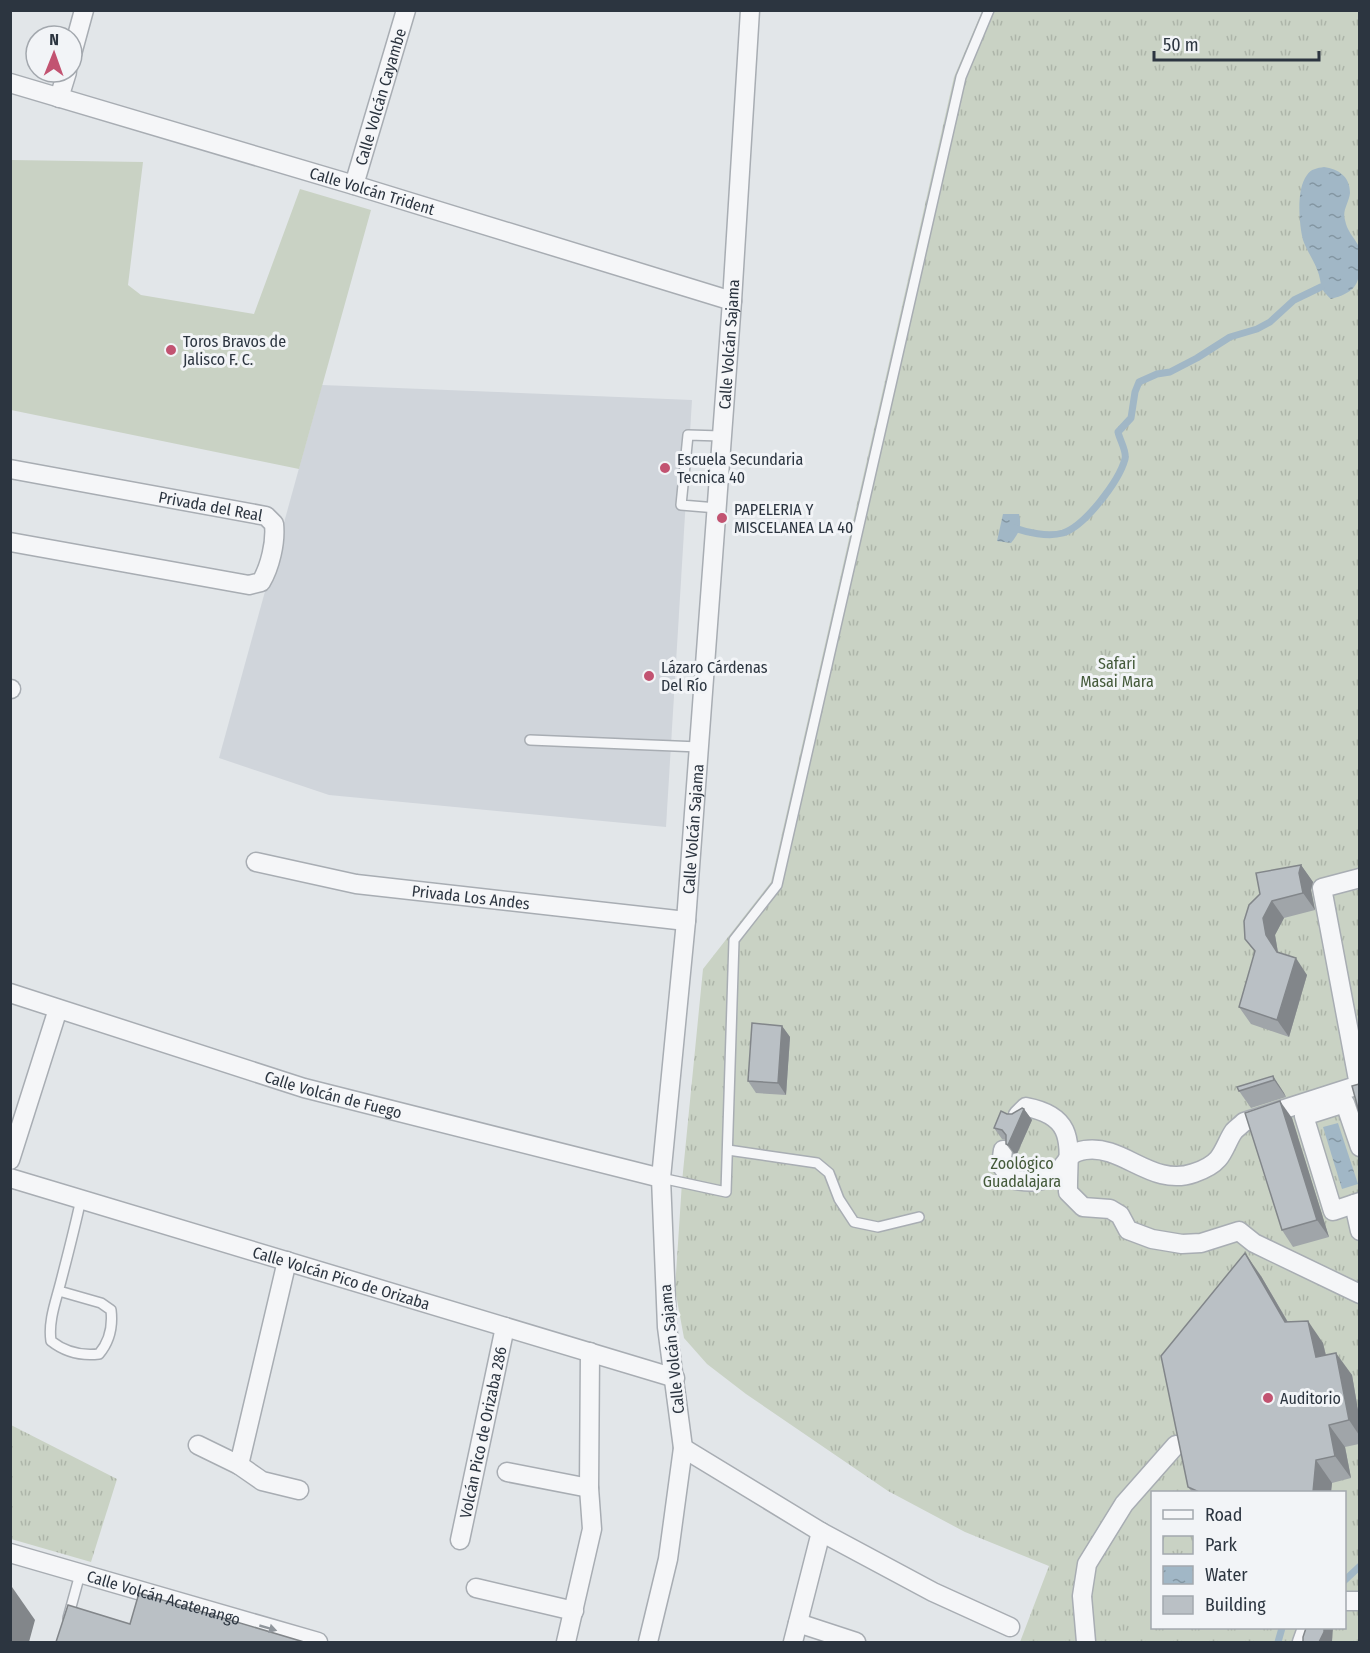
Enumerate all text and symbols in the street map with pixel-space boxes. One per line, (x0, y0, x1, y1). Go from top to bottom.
north arrow (24, 24, 84, 84)
scale bar (1154, 24, 1319, 62)
street label: Calle Volcán Cayambe (351, 26, 410, 168)
text: N (49, 30, 59, 49)
text: 50 m (1163, 34, 1199, 56)
street label: Calle Volcán Trident (308, 163, 438, 219)
street label: Calle Volcán Sajama (714, 279, 743, 410)
place label: Toros Bravos de Jalisco F. C. (183, 332, 286, 369)
marker: Toros Bravos de Jalisco F. C. (164, 343, 178, 357)
place label: Escuela Secundaria Tecnica 40 (677, 450, 803, 487)
marker: Escuela Secundaria Tecnica 40 (658, 461, 672, 475)
street label: Privada del Real (157, 487, 264, 525)
place label: PAPELERIA Y MISCELANEA LA 40 (734, 500, 853, 537)
marker: PAPELERIA Y MISCELANEA LA 40 (715, 511, 729, 525)
park label: Safari Masai Mara (1080, 654, 1154, 691)
place label: Lázaro Cárdenas Del Río (661, 658, 768, 695)
marker: Lázaro Cárdenas Del Río (642, 669, 656, 683)
street label: Calle Volcán Sajama (679, 763, 707, 895)
street label: Privada Los Andes (411, 881, 531, 913)
street label: Calle Volcán de Fuego (262, 1066, 404, 1122)
park label: Zoológico Guadalajara (983, 1154, 1061, 1191)
street label: Calle Volcán Pico de Orizaba (250, 1242, 432, 1313)
street label: Calle Volcán Sajama (656, 1283, 688, 1415)
street label: Volcán Pico de Orizaba 286 (455, 1345, 510, 1520)
place label: Auditorio (1280, 1389, 1341, 1408)
marker: Auditorio (1261, 1391, 1275, 1405)
legend (1151, 1491, 1346, 1629)
text: Road (1205, 1504, 1242, 1526)
text: Park (1205, 1534, 1238, 1556)
text: Water (1205, 1564, 1248, 1586)
street label: Calle Volcán Acatenango (85, 1566, 243, 1629)
text: Building (1205, 1594, 1266, 1616)
one-way arrow (259, 1624, 277, 1633)

